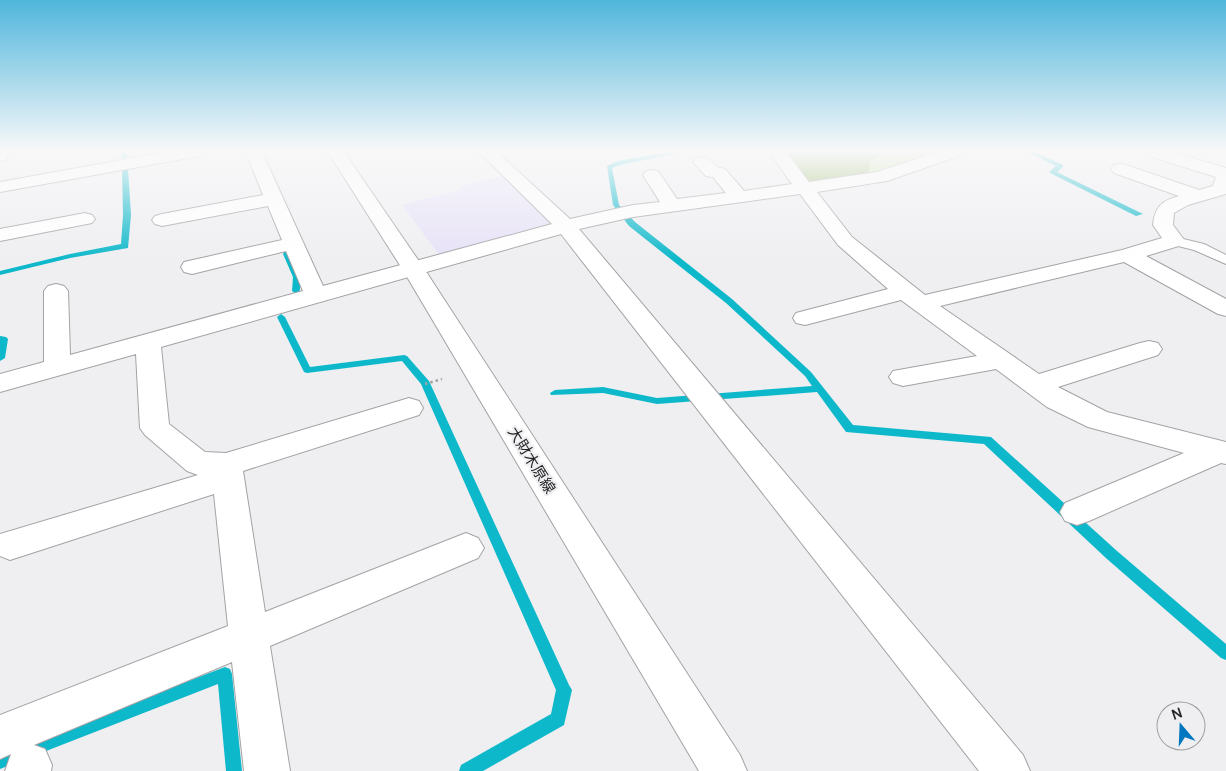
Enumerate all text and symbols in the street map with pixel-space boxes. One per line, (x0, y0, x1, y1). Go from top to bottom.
street label: 大財木原線 (503, 423, 561, 497)
north arrow (1156, 701, 1206, 751)
text: N (1169, 703, 1184, 724)

